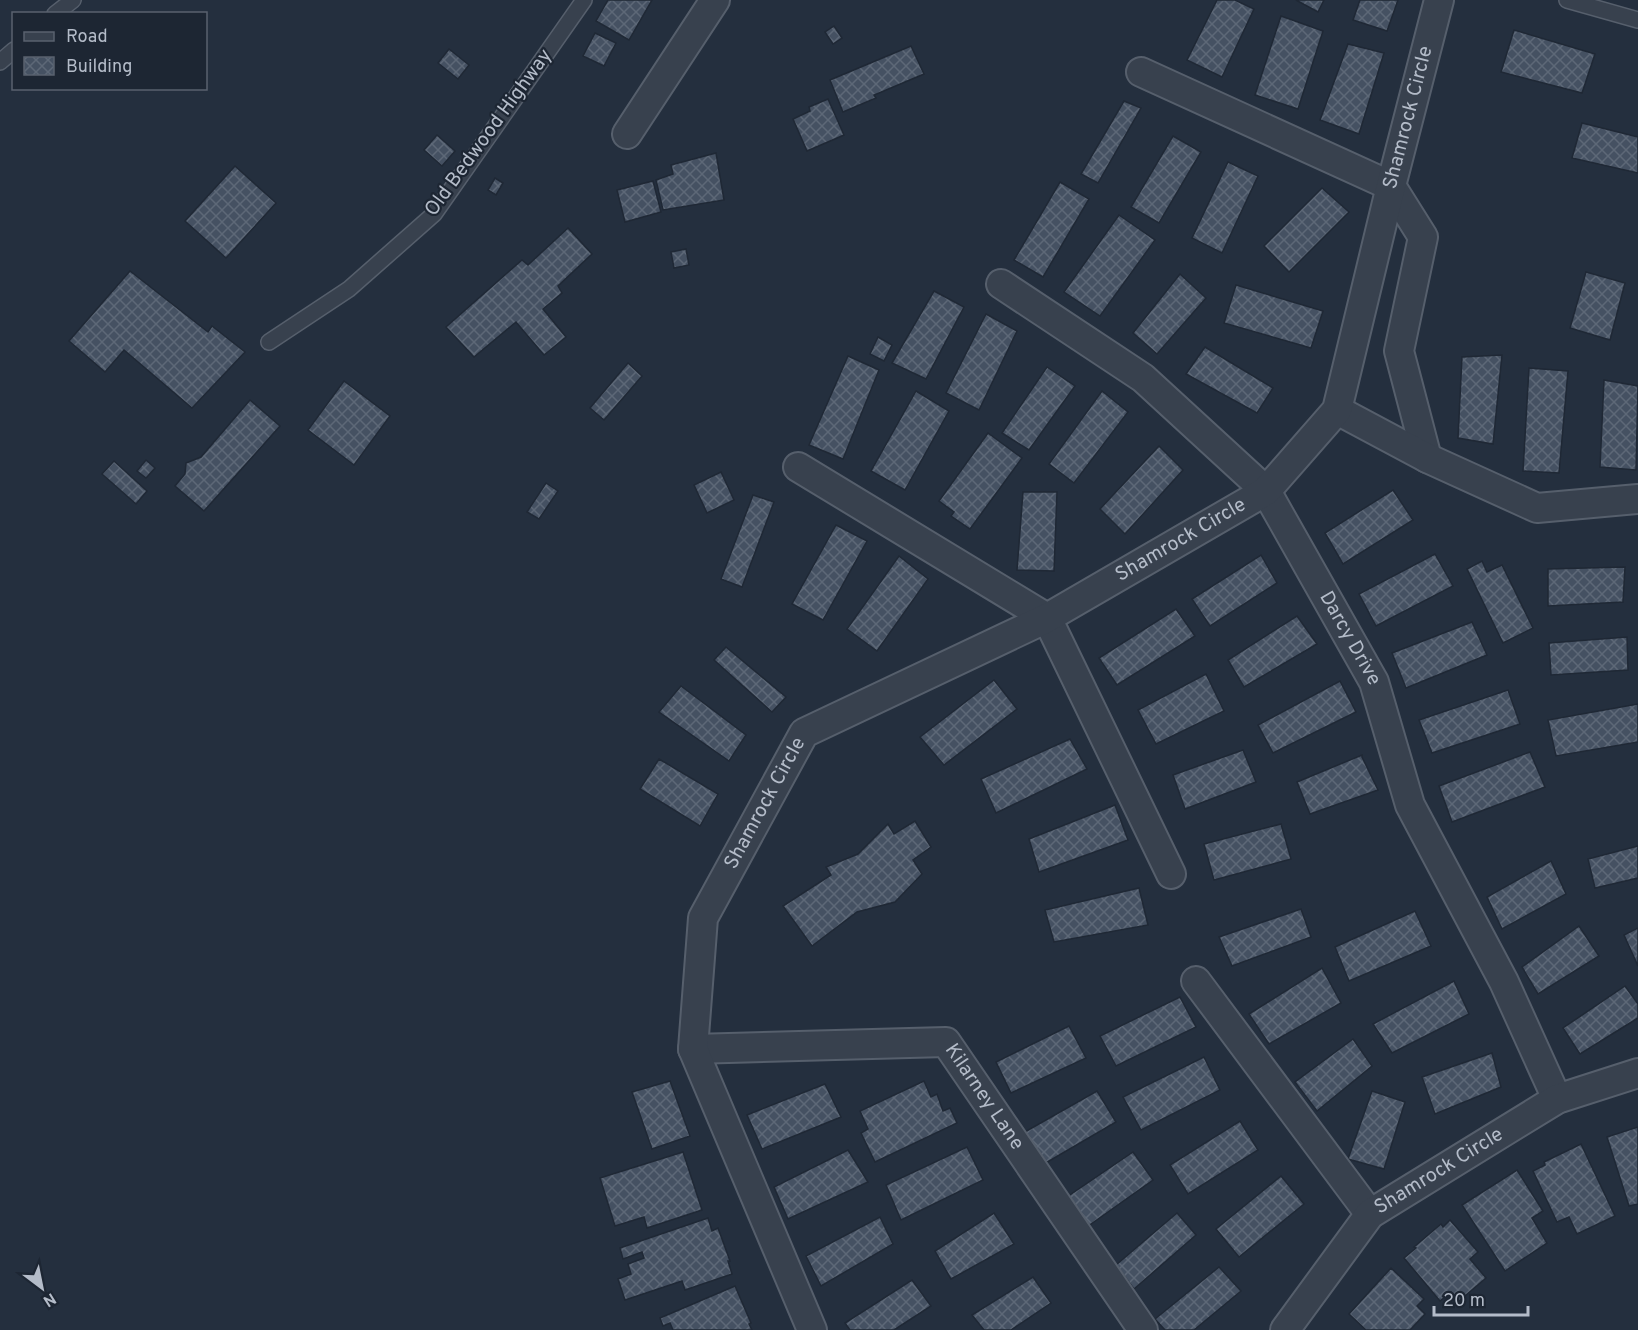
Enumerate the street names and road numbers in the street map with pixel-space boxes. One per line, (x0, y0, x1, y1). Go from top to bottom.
street label: Shamrock Circle (1378, 43, 1440, 192)
street label: Old Bedwood Highway (419, 44, 559, 222)
street label: Shamrock Circle (1111, 492, 1251, 588)
street label: Darcy Drive (1313, 587, 1386, 690)
street label: Shamrock Circle (719, 733, 812, 874)
street label: Kilarney Lane (938, 1039, 1029, 1156)
street label: Shamrock Circle (1370, 1122, 1508, 1221)

